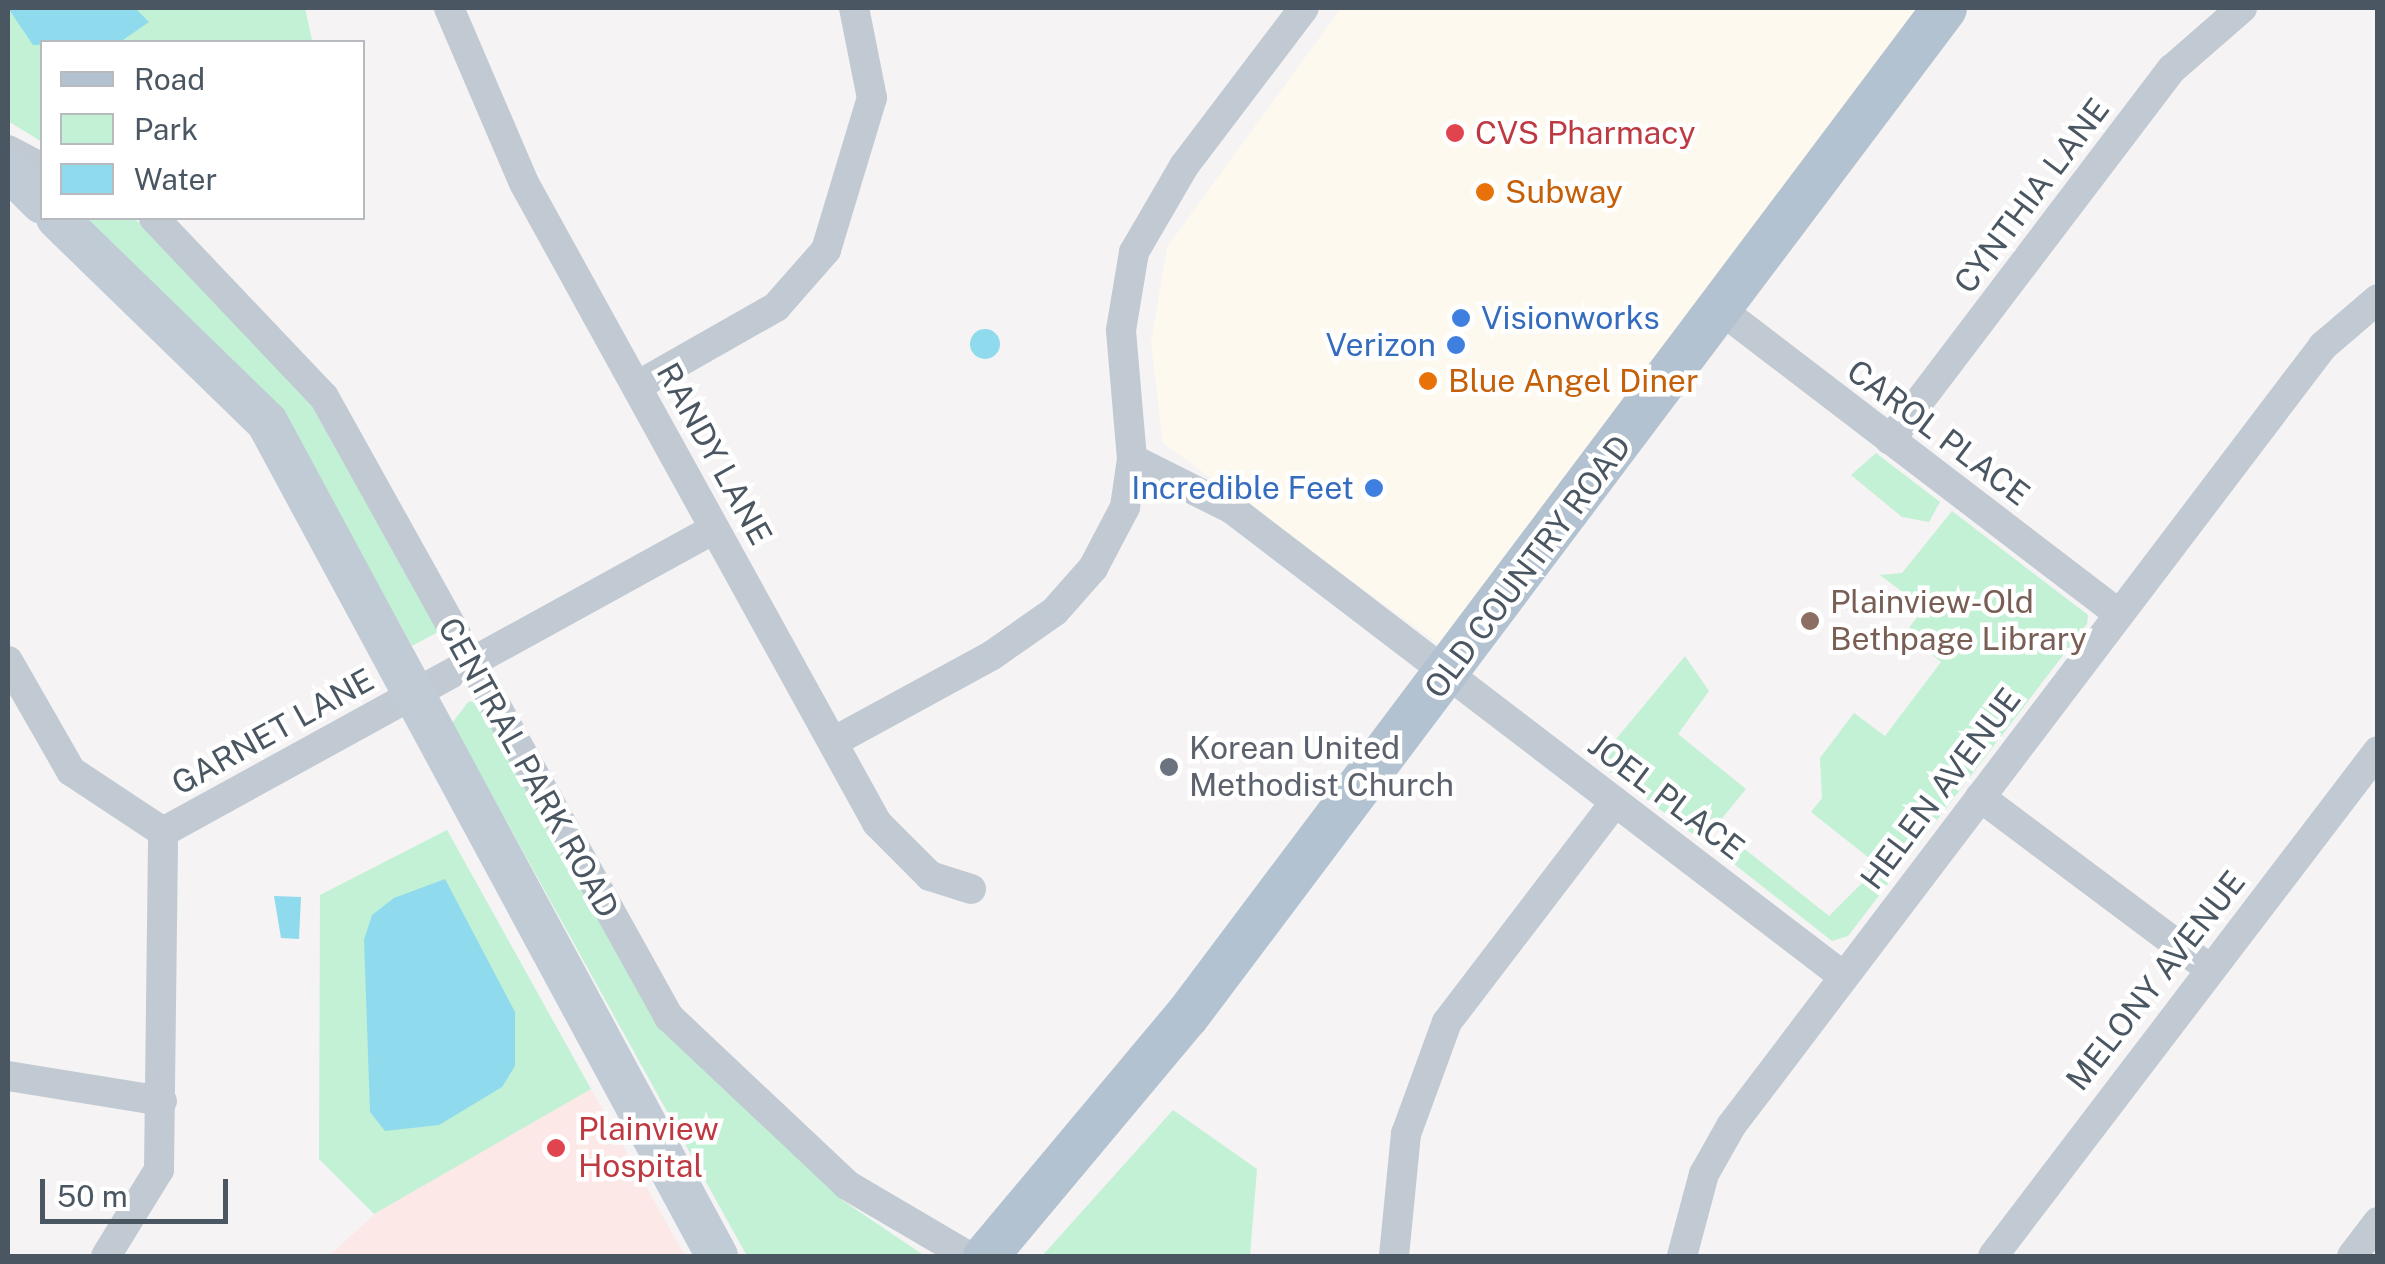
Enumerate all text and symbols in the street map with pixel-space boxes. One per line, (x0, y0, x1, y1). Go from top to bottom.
legend (40, 40, 365, 220)
text: Road (134, 61, 205, 97)
street label: CYNTHIA LANE (1946, 91, 2118, 301)
text: Park (134, 111, 198, 147)
place label: CVS Pharmacy (1475, 114, 1696, 152)
marker: CVS Pharmacy (1444, 122, 1466, 144)
text: Water (134, 161, 217, 197)
place label: Subway (1505, 173, 1623, 211)
marker: Subway (1474, 181, 1496, 203)
place label: Visionworks (1481, 299, 1660, 337)
marker: Visionworks (1450, 307, 1472, 329)
place label: Verizon (1326, 326, 1436, 364)
marker: Verizon (1445, 334, 1467, 356)
street label: CAROL PLACE (1839, 352, 2037, 514)
street label: RANDY LANE (648, 356, 780, 552)
place label: Blue Angel Diner (1448, 362, 1699, 400)
marker: Blue Angel Diner (1417, 370, 1439, 392)
street label: OLD COUNTRY ROAD (1416, 428, 1640, 706)
place label: Incredible Feet (1131, 469, 1354, 507)
marker: Incredible Feet (1363, 477, 1385, 499)
place label: Plainview-Old Bethpage Library (1830, 584, 2087, 659)
marker: Plainview-Old Bethpage Library (1799, 610, 1821, 632)
street label: CENTRAL PARK ROAD (430, 611, 626, 925)
street label: GARNET LANE (165, 661, 381, 803)
street label: HELEN AVENUE (1853, 681, 2029, 897)
street label: JOEL PLACE (1581, 726, 1751, 868)
place label: Korean United Methodist Church (1189, 730, 1454, 805)
marker: Korean United Methodist Church (1158, 756, 1180, 778)
street label: MELONY AVENUE (2058, 864, 2254, 1098)
place label: Plainview Hospital (578, 1111, 719, 1186)
marker: Plainview Hospital (543, 1135, 569, 1161)
scale bar (45, 1159, 232, 1221)
text: 50 m (57, 1178, 128, 1214)

